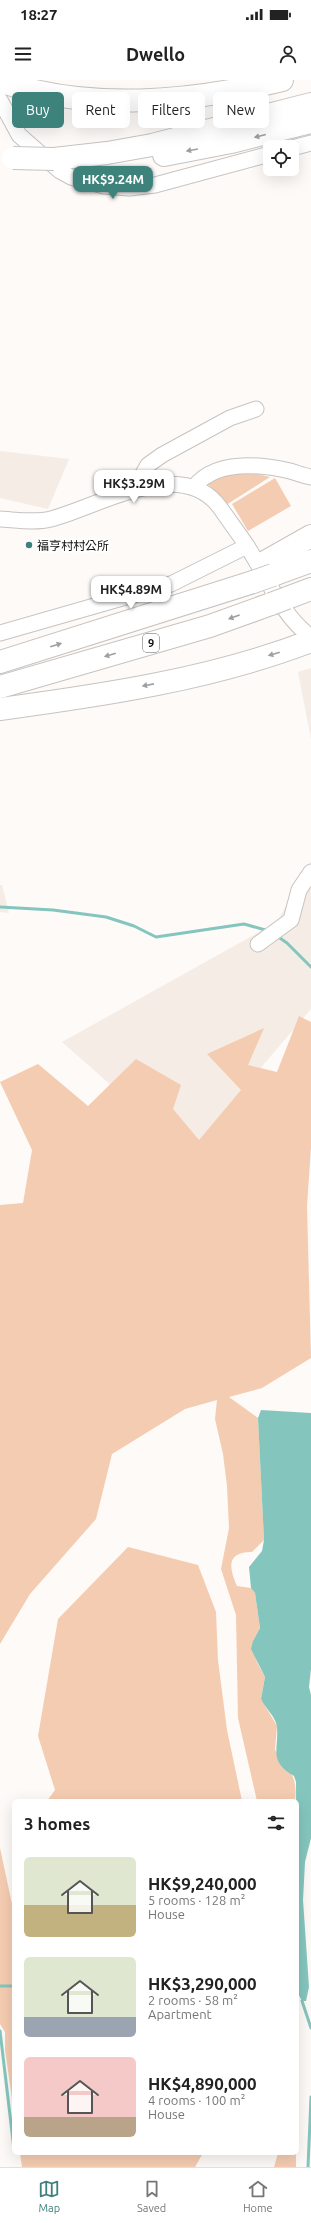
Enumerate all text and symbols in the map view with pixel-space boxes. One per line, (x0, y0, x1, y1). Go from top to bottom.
text: 18:27 (20, 6, 58, 23)
icon: menu (12, 43, 34, 65)
icon: person (277, 43, 299, 65)
text: Dwello (126, 44, 185, 64)
chip: Buy (12, 92, 64, 128)
chip: Rent (72, 92, 130, 128)
chip: Filters (138, 92, 205, 128)
chip: New (213, 92, 269, 128)
one-way arrow (253, 133, 266, 139)
map controls (263, 140, 299, 176)
button: locate (263, 140, 299, 176)
one-way arrow (186, 147, 198, 153)
pin: HK$9.24M (72, 166, 154, 200)
text: HK$9.24M (82, 172, 144, 186)
pin: HK$3.29M (93, 470, 175, 504)
text: HK$3.29M (103, 476, 165, 490)
place label: 福亨村村公所 (37, 539, 109, 552)
marker: 福亨村村公所 (24, 540, 34, 550)
pin: HK$4.89M (90, 576, 172, 610)
text: HK$4.89M (100, 582, 162, 596)
one-way arrow (228, 615, 240, 621)
road number: 9 (143, 634, 159, 652)
one-way arrow (51, 642, 63, 648)
one-way arrow (268, 651, 280, 657)
one-way arrow (104, 652, 116, 658)
one-way arrow (142, 683, 154, 689)
icon: filters (265, 1812, 287, 1834)
text: 3 homes (24, 1814, 90, 1833)
icon: home (56, 1873, 104, 1921)
text: HK$9,240,000 (148, 1874, 257, 1893)
text: 5 rooms · 128 m² (148, 1893, 245, 1907)
text: House (148, 1907, 185, 1921)
icon: home (56, 1973, 104, 2021)
text: HK$3,290,000 (148, 1974, 257, 1993)
text: 2 rooms · 58 m² (148, 1993, 238, 2007)
text: Apartment (148, 2007, 212, 2021)
icon: home (56, 2073, 104, 2121)
text: HK$4,890,000 (148, 2074, 257, 2093)
text: 4 rooms · 100 m² (148, 2093, 245, 2107)
text: House (148, 2107, 185, 2121)
tab: Map (38, 2178, 60, 2214)
tab: Saved (137, 2178, 166, 2214)
tab: Home (243, 2178, 273, 2214)

